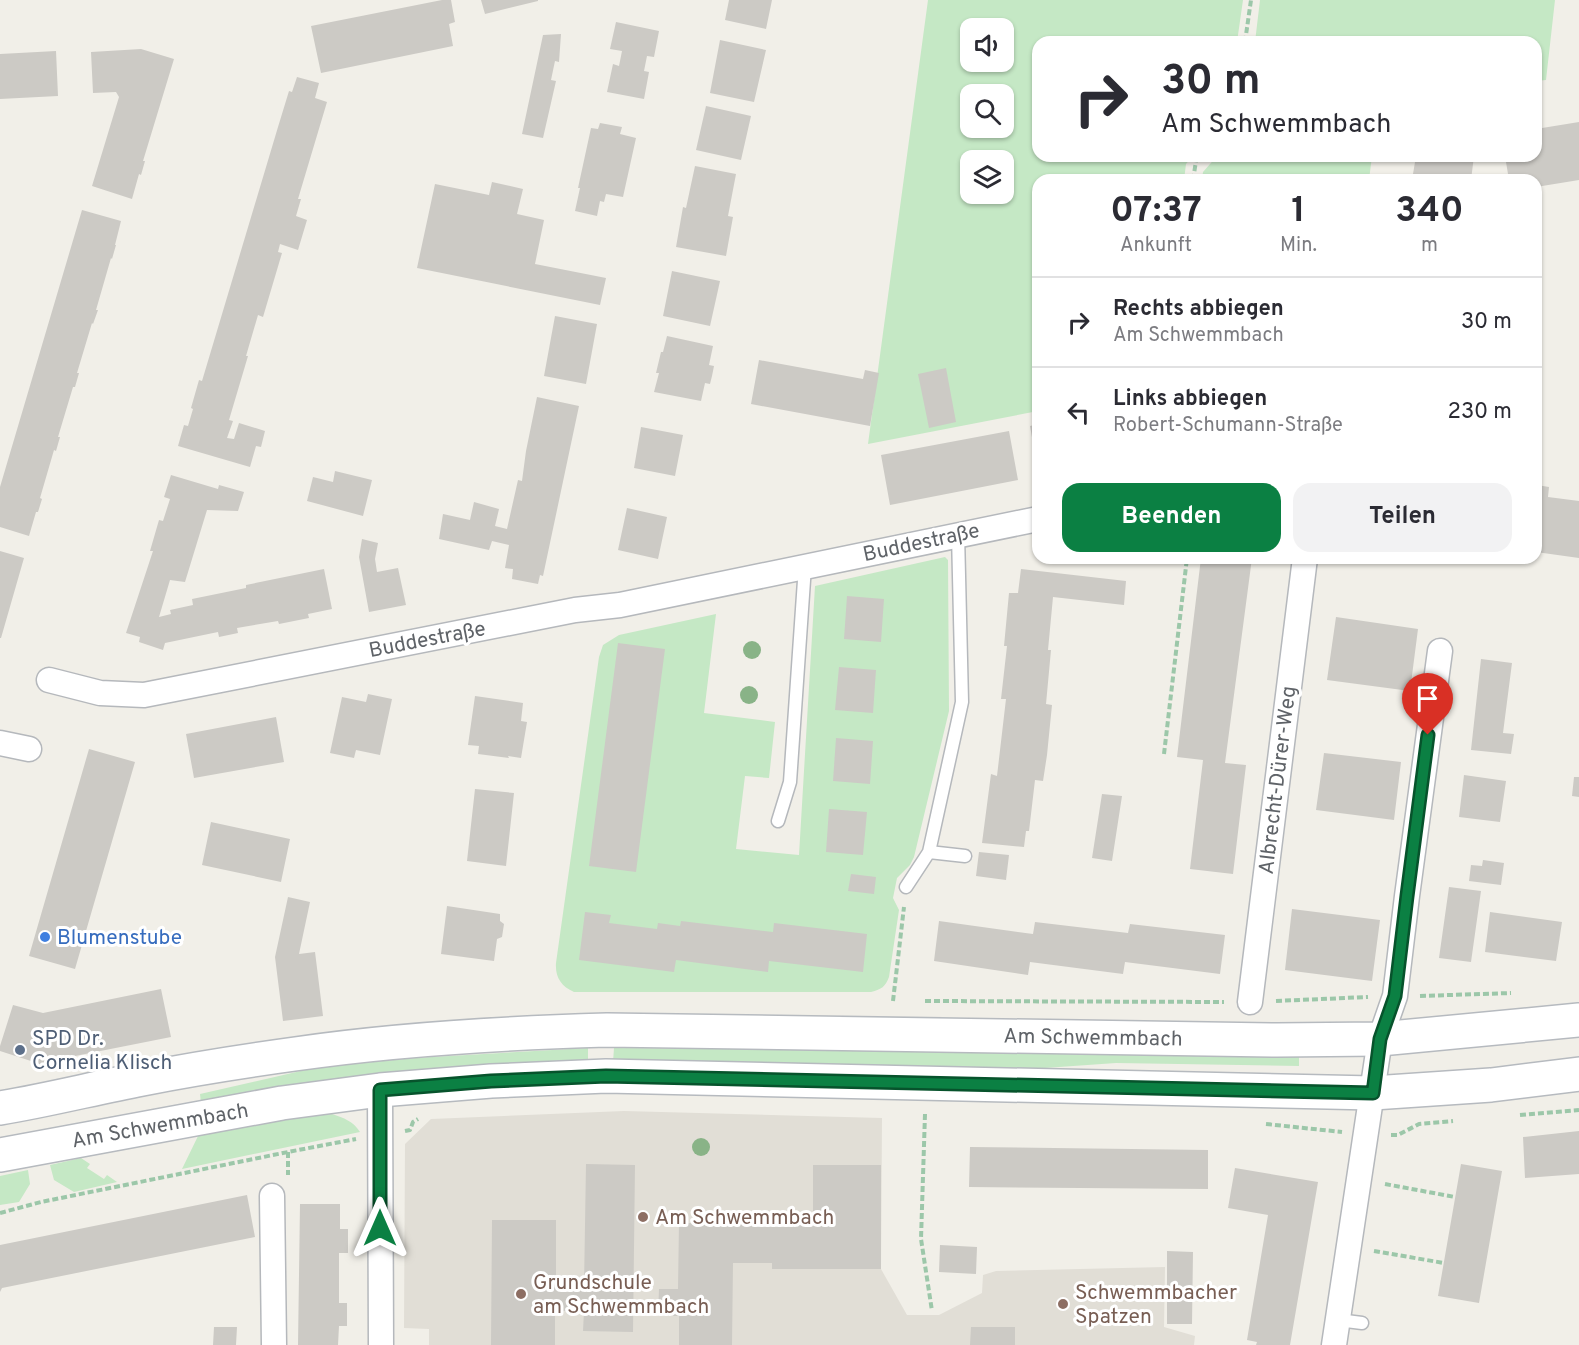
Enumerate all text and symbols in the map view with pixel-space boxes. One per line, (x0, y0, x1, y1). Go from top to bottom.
map controls (960, 18, 1014, 204)
button: sound (960, 18, 1014, 72)
text: 30 m (1161, 56, 1260, 109)
icon: right (1062, 60, 1140, 138)
button: search (960, 84, 1014, 138)
text: Am Schwemmbach (1161, 108, 1391, 142)
button: layers (960, 150, 1014, 204)
text: 07:37 (1110, 189, 1202, 235)
text: 1 (1291, 189, 1306, 235)
text: 340 (1395, 189, 1464, 235)
text: Ankunft (1120, 233, 1192, 259)
text: Min. (1280, 233, 1317, 259)
text: m (1421, 233, 1438, 259)
text: Rechts abbiegen (1113, 296, 1284, 323)
icon: right (1062, 306, 1095, 339)
text: 30 m (1461, 309, 1512, 336)
text: Am Schwemmbach (1113, 323, 1284, 349)
text: Links abbiegen (1113, 386, 1267, 413)
icon: left (1062, 396, 1095, 429)
text: 230 m (1448, 399, 1512, 426)
text: Robert-Schumann-Straße (1113, 413, 1343, 439)
button: Beenden (1062, 483, 1281, 552)
button: Teilen (1293, 483, 1512, 552)
street label: Buddestraße (860, 518, 982, 569)
street label: Buddestraße (366, 616, 488, 665)
pin (1402, 673, 1453, 735)
icon: arrive (1411, 682, 1444, 715)
street label: Albrecht-Dürer-Weg (1254, 684, 1303, 876)
place label: Blumenstube (57, 925, 182, 952)
marker: Blumenstube (38, 930, 52, 944)
street label: Am Schwemmbach (1003, 1023, 1183, 1054)
place label: SPD Dr. Cornelia Klisch (32, 1026, 172, 1077)
marker: SPD Dr. Cornelia Klisch (13, 1043, 27, 1057)
street label: Am Schwemmbach (70, 1098, 251, 1155)
position arrow (348, 1196, 412, 1260)
place label: Am Schwemmbach (655, 1205, 834, 1232)
marker: Am Schwemmbach (636, 1210, 650, 1224)
place label: Grundschule am Schwemmbach (533, 1270, 709, 1321)
place label: Schwemmbacher Spatzen (1075, 1280, 1237, 1331)
marker: Grundschule am Schwemmbach (514, 1287, 528, 1301)
marker: Schwemmbacher Spatzen (1056, 1297, 1070, 1311)

